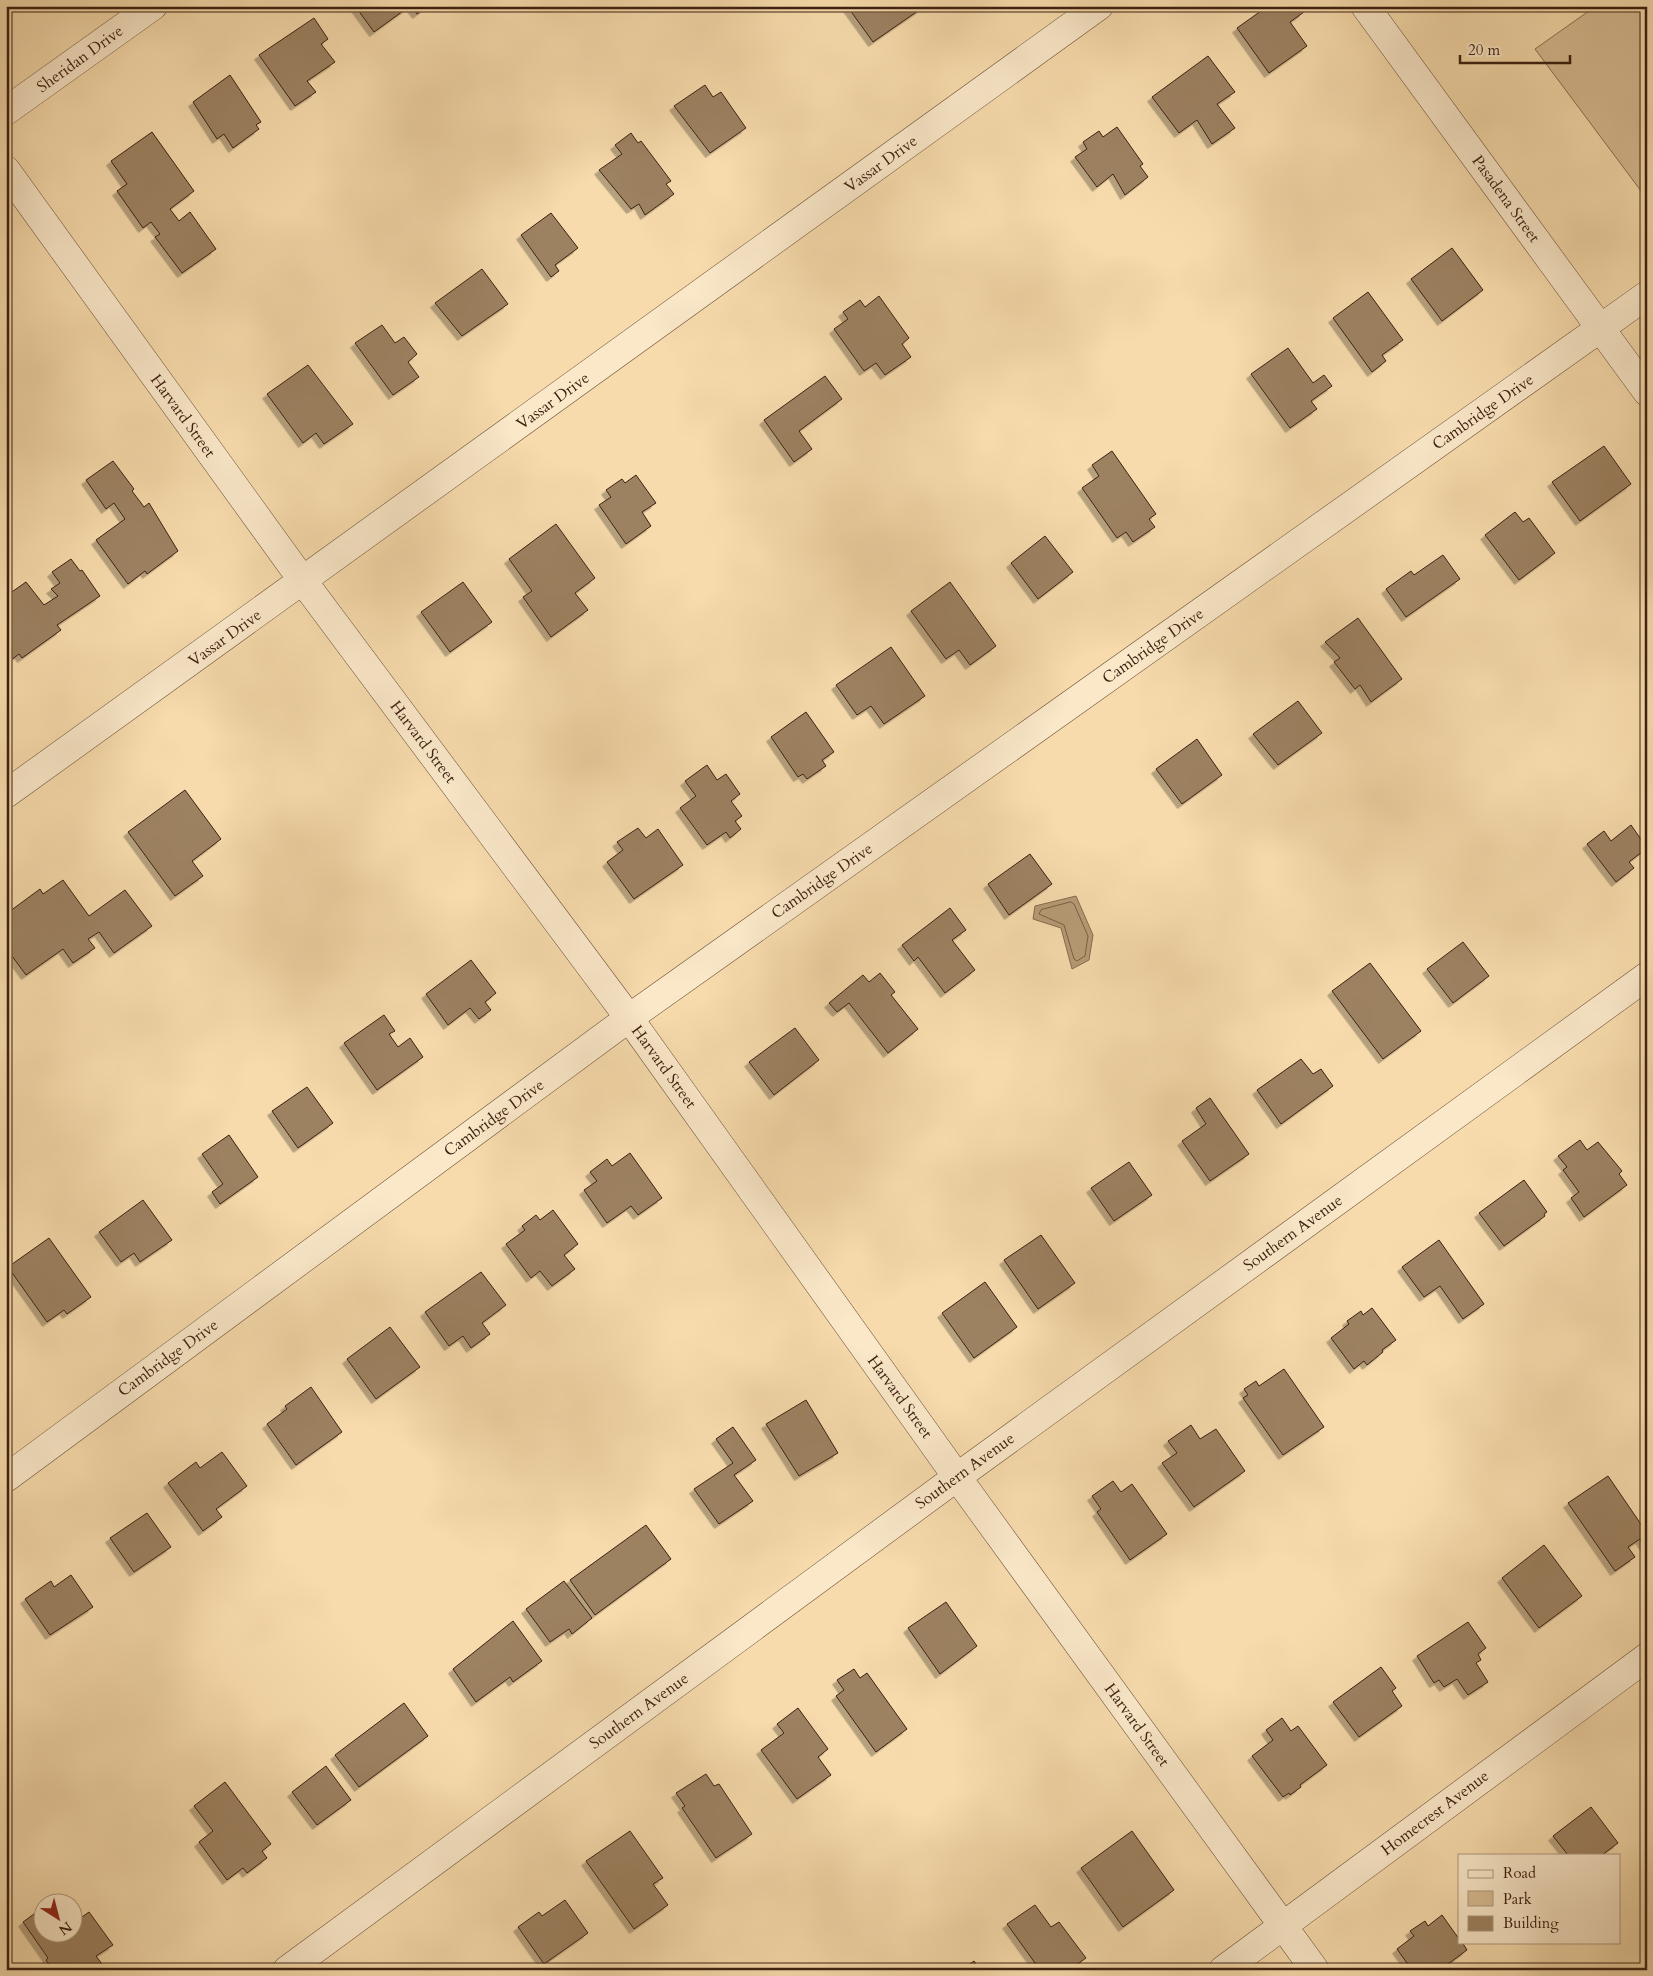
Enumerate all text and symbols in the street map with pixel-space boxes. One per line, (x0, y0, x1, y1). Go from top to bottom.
street label: Sheridan Drive (32, 20, 128, 98)
scale bar (1460, 32, 1570, 64)
text: 20 m (1468, 40, 1500, 60)
street label: Vassar Drive (840, 130, 922, 198)
street label: Pasadena Street (1467, 151, 1545, 247)
street label: Vassar Drive (512, 367, 594, 435)
street label: Cambridge Drive (1428, 369, 1538, 455)
street label: Harvard Street (145, 370, 221, 462)
street label: Cambridge Drive (1098, 603, 1208, 689)
street label: Vassar Drive (184, 604, 266, 672)
street label: Harvard Street (385, 696, 461, 788)
street label: Cambridge Drive (767, 838, 877, 924)
street label: Harvard Street (626, 1021, 702, 1113)
street label: Cambridge Drive (439, 1074, 549, 1162)
street label: Southern Avenue (1239, 1190, 1347, 1276)
street label: Cambridge Drive (113, 1314, 223, 1402)
street label: Harvard Street (862, 1351, 938, 1443)
street label: Southern Avenue (911, 1428, 1019, 1514)
street label: Southern Avenue (585, 1668, 693, 1754)
street label: Harvard Street (1099, 1679, 1175, 1771)
street label: Homecrest Avenue (1377, 1765, 1493, 1861)
legend (1458, 1854, 1620, 1944)
text: Road (1503, 1863, 1536, 1883)
text: Park (1503, 1889, 1532, 1909)
north arrow (32, 1894, 82, 1944)
text: Building (1503, 1913, 1559, 1933)
text: N (55, 1917, 76, 1939)

